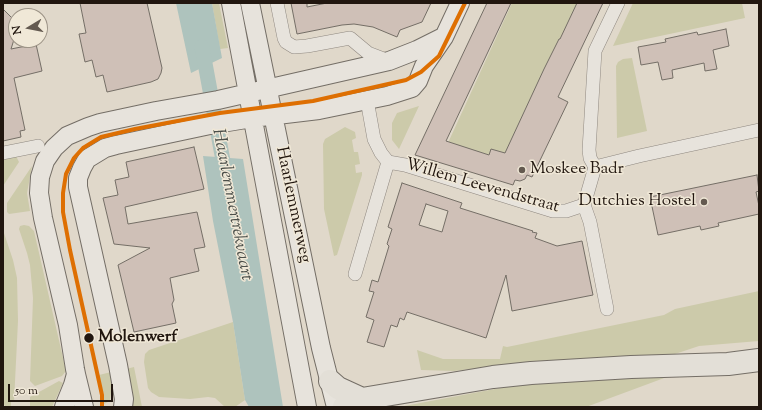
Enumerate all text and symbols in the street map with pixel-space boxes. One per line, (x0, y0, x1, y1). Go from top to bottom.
north arrow (8, 8, 48, 48)
text: N (9, 24, 26, 36)
water label: Haarlemmertrekvaart (206, 127, 256, 283)
street label: Haarlemmerweg (270, 145, 314, 265)
street label: Willem Leevendstraat (403, 155, 561, 219)
place label: Moskee Badr (530, 160, 624, 180)
marker: Moskee Badr (517, 165, 527, 175)
place label: Dutchies Hostel (579, 192, 696, 212)
marker: Dutchies Hostel (699, 197, 709, 207)
place label: Molenwerf (98, 328, 177, 348)
marker: Molenwerf (82, 331, 96, 345)
scale bar (10, 376, 115, 402)
text: 50 m (15, 382, 38, 400)

